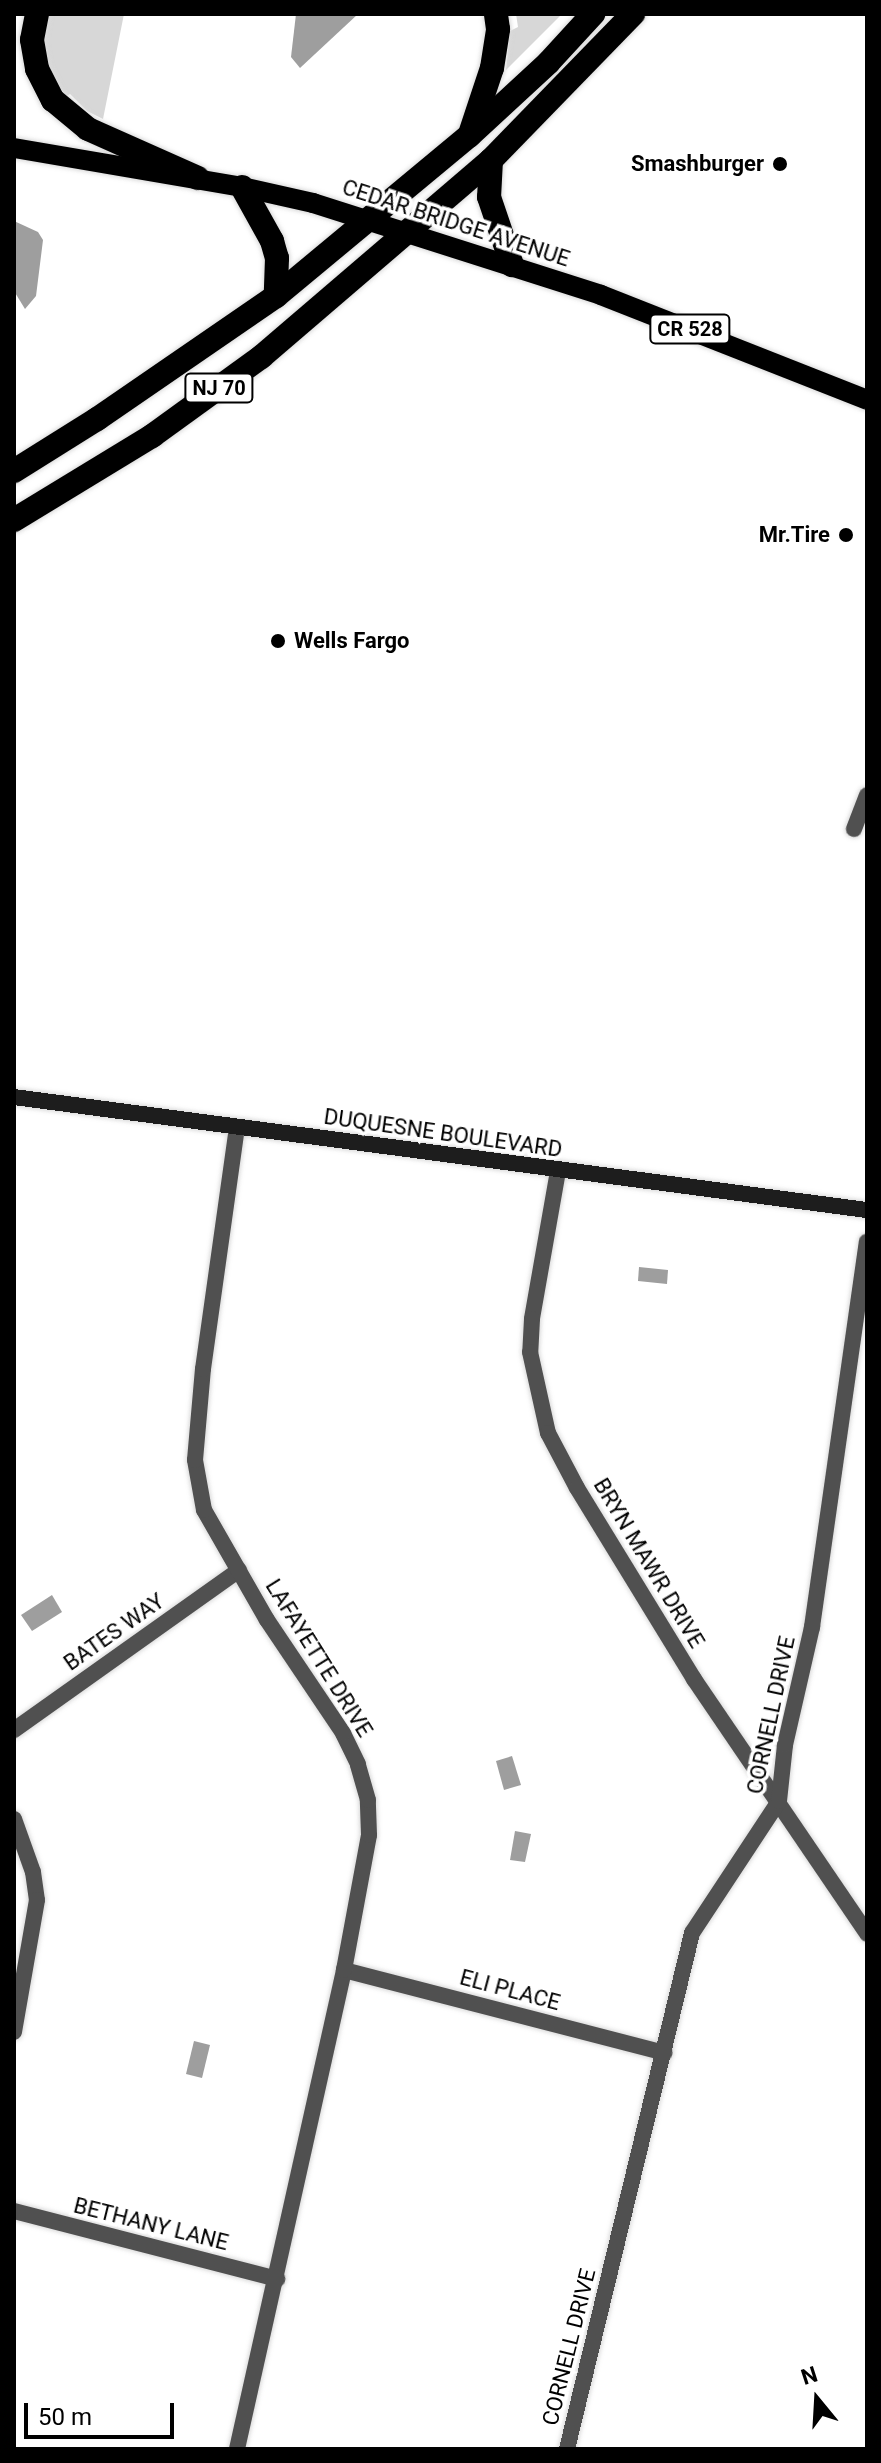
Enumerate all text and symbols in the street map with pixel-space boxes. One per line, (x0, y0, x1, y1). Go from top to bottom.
place label: Smashburger (631, 151, 764, 177)
marker: Smashburger (771, 155, 789, 173)
street label: CEDAR BRIDGE AVENUE (339, 174, 573, 272)
road number: CR 528 (648, 313, 732, 345)
road number: NJ 70 (183, 372, 255, 404)
place label: Mr.Tire (759, 522, 830, 548)
marker: Mr.Tire (837, 526, 855, 544)
place label: Wells Fargo (294, 628, 410, 654)
marker: Wells Fargo (269, 632, 287, 650)
street label: DUQUESNE BOULEVARD (322, 1103, 564, 1163)
street label: BRYN MAWR DRIVE (588, 1473, 710, 1653)
street label: LAFAYETTE DRIVE (260, 1574, 378, 1742)
street label: BATES WAY (59, 1588, 169, 1676)
street label: CORNELL DRIVE (741, 1634, 801, 1796)
street label: ELI PLACE (457, 1964, 563, 2016)
street label: BETHANY LANE (71, 2192, 231, 2256)
street label: CORNELL DRIVE (537, 2266, 601, 2428)
north arrow (777, 2359, 857, 2439)
text: N (798, 2361, 821, 2390)
scale bar (28, 2387, 178, 2437)
text: 50 m (38, 2403, 92, 2431)

